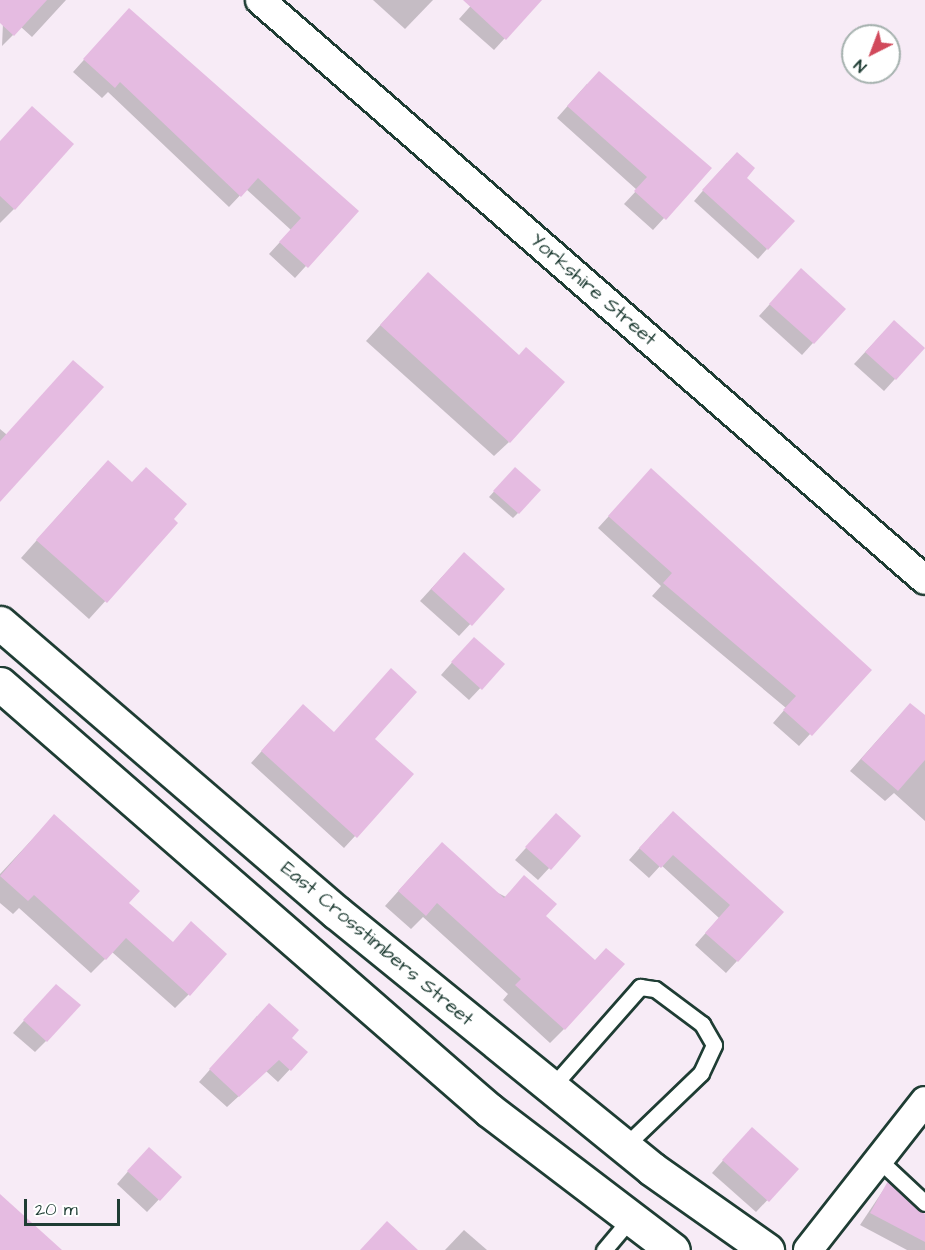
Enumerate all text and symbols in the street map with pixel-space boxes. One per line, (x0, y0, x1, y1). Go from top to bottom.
north arrow (841, 24, 901, 84)
text: N (849, 54, 871, 77)
street label: Yorkshire Street (525, 229, 661, 351)
street label: East Crosstimbers Street (276, 856, 478, 1032)
scale bar (27, 1187, 123, 1225)
text: 20 m (35, 1197, 78, 1222)

